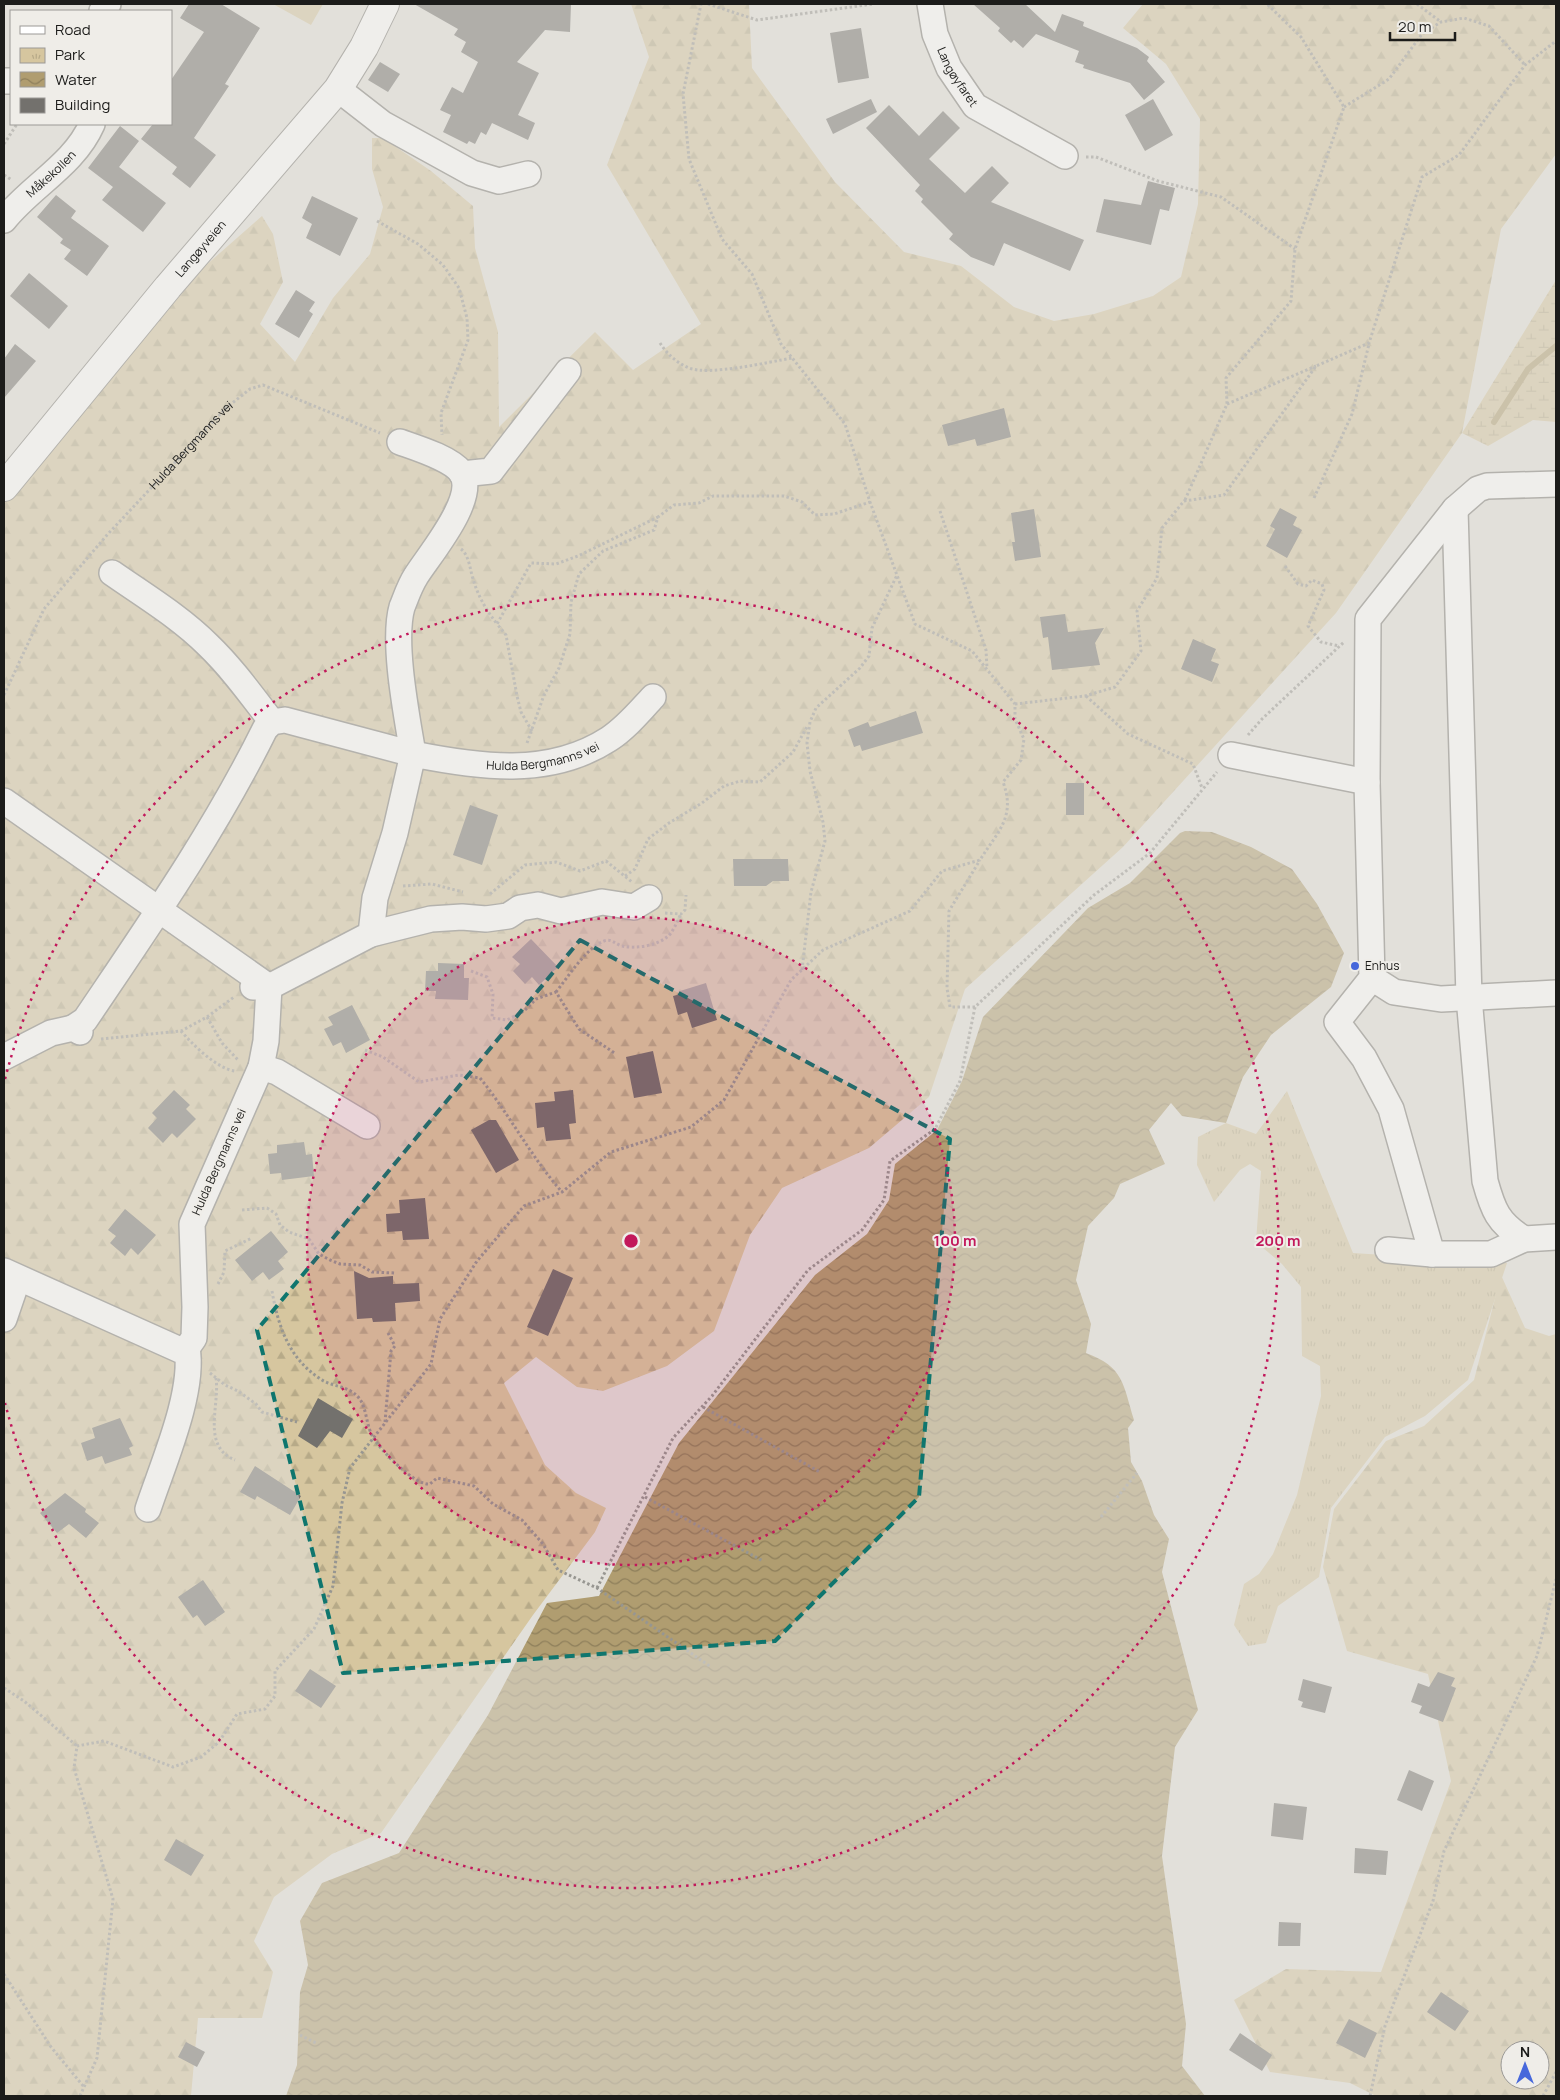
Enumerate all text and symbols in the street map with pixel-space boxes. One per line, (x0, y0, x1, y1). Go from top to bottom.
legend (10, 10, 172, 125)
scale bar (1390, 10, 1455, 42)
text: 20 m (1398, 16, 1431, 37)
text: Road (55, 19, 91, 40)
text: Park (55, 44, 85, 65)
street label: Langøyfaret (933, 44, 982, 110)
text: Water (55, 69, 97, 90)
text: Building (55, 94, 110, 115)
street label: Måkekollen (22, 146, 80, 201)
street label: Langøyveien (171, 216, 230, 281)
street label: Hulda Bergmanns vei (145, 397, 236, 493)
street label: Hulda Bergmanns vei (486, 737, 602, 774)
place label: Enhus (1365, 957, 1400, 974)
marker: Enhus (1349, 960, 1361, 972)
street label: Hulda Bergmanns vei (187, 1106, 250, 1218)
text: 100 m (934, 1230, 976, 1251)
text: 200 m (1255, 1230, 1301, 1251)
centre of rings (622, 1232, 640, 1250)
north arrow (1500, 2040, 1550, 2090)
text: N (1520, 2042, 1530, 2061)

